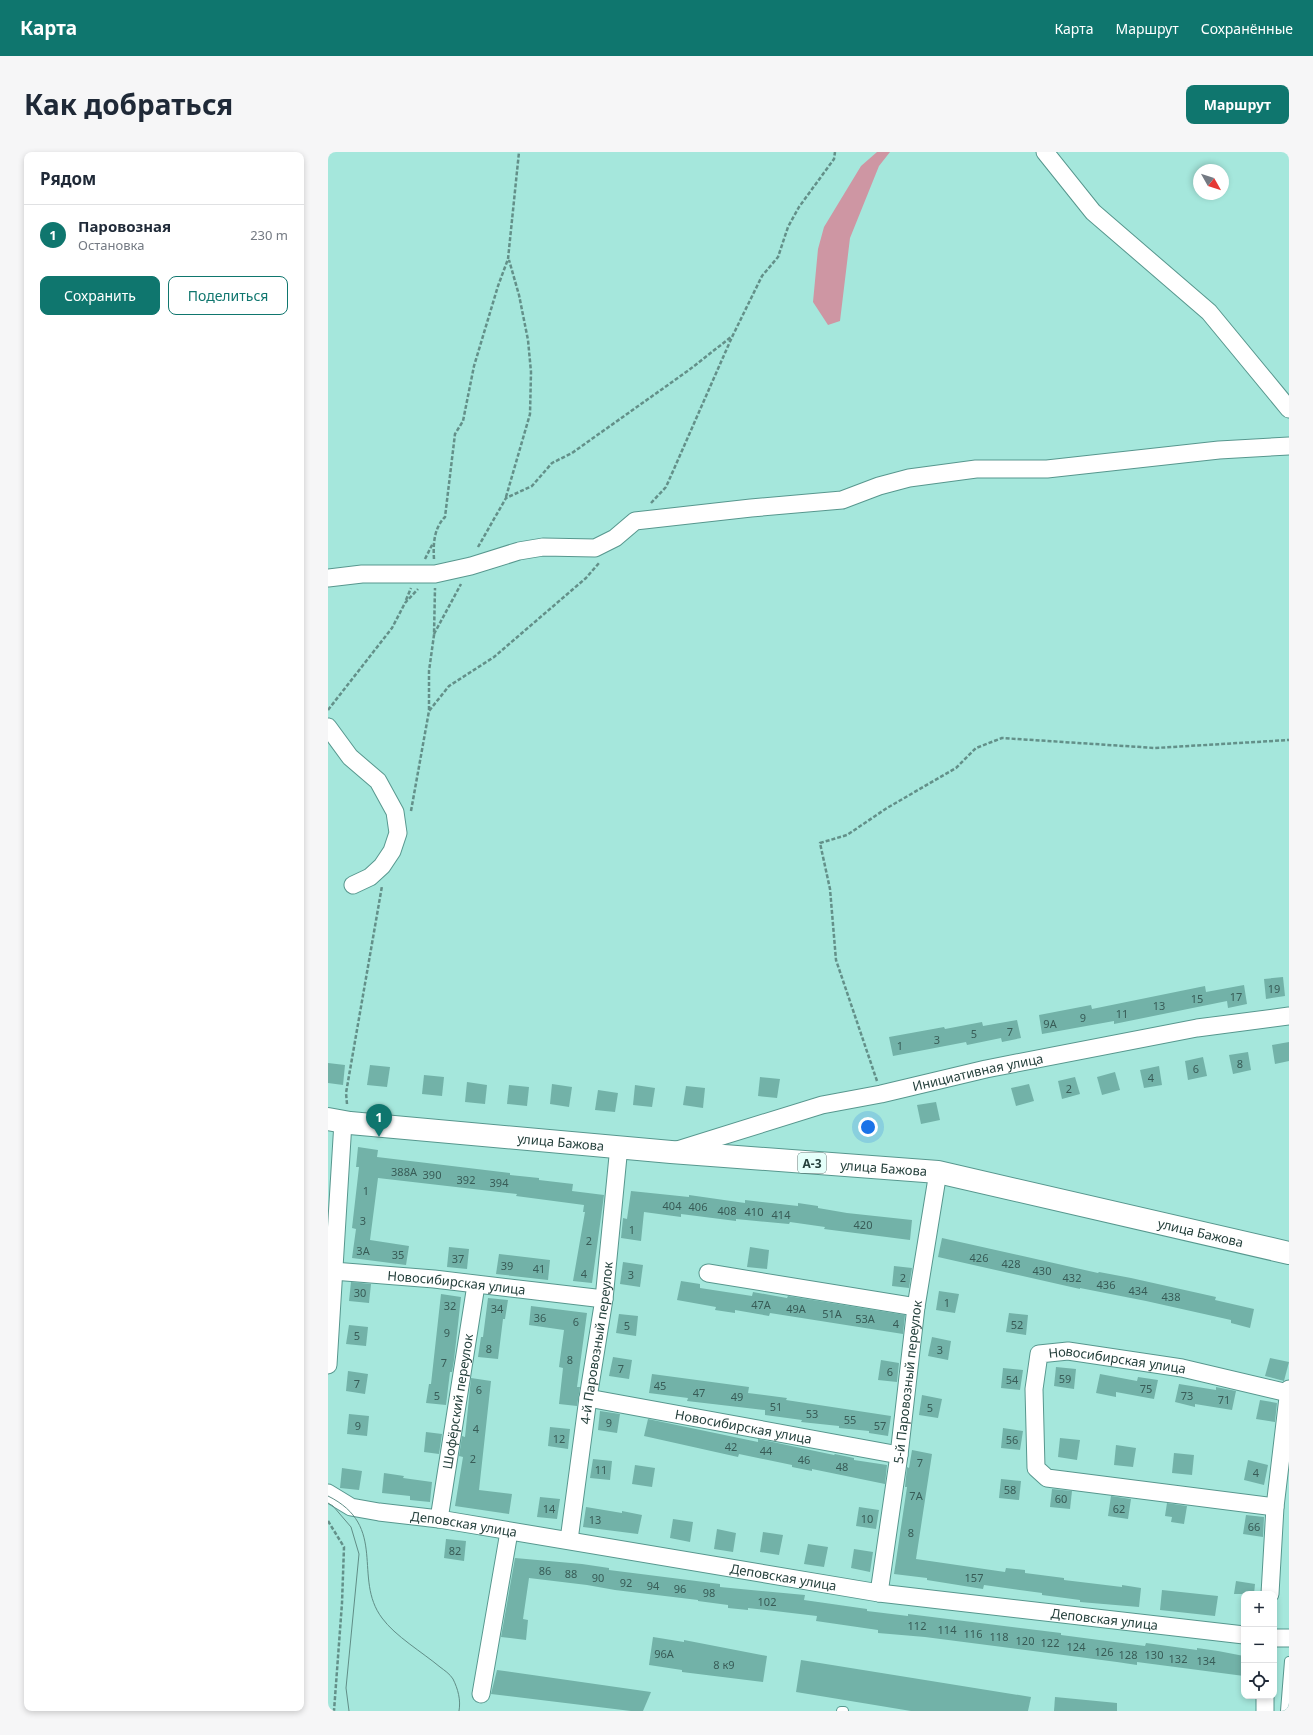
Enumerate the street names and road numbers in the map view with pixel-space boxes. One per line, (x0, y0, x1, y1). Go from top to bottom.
street label: Инициативная улица (910, 1049, 1045, 1095)
street label: улица Бажова (517, 1129, 605, 1155)
road number: A-3 (798, 1153, 826, 1173)
street label: улица Бажова (840, 1156, 928, 1180)
street label: улица Бажова (1156, 1214, 1245, 1251)
street label: 4-й Паровозный переулок (576, 1261, 617, 1425)
street label: Новосибирская улица (387, 1266, 527, 1299)
street label: 5-й Паровозный переулок (889, 1299, 926, 1465)
street label: Шофёрский переулок (438, 1332, 477, 1470)
street label: Новосибирская улица (1048, 1342, 1188, 1378)
street label: Новосибирская улица (674, 1405, 813, 1448)
street label: Деповская улица (410, 1507, 518, 1541)
street label: Деповская улица (729, 1559, 838, 1595)
street label: Деповская улица (1050, 1604, 1159, 1634)

